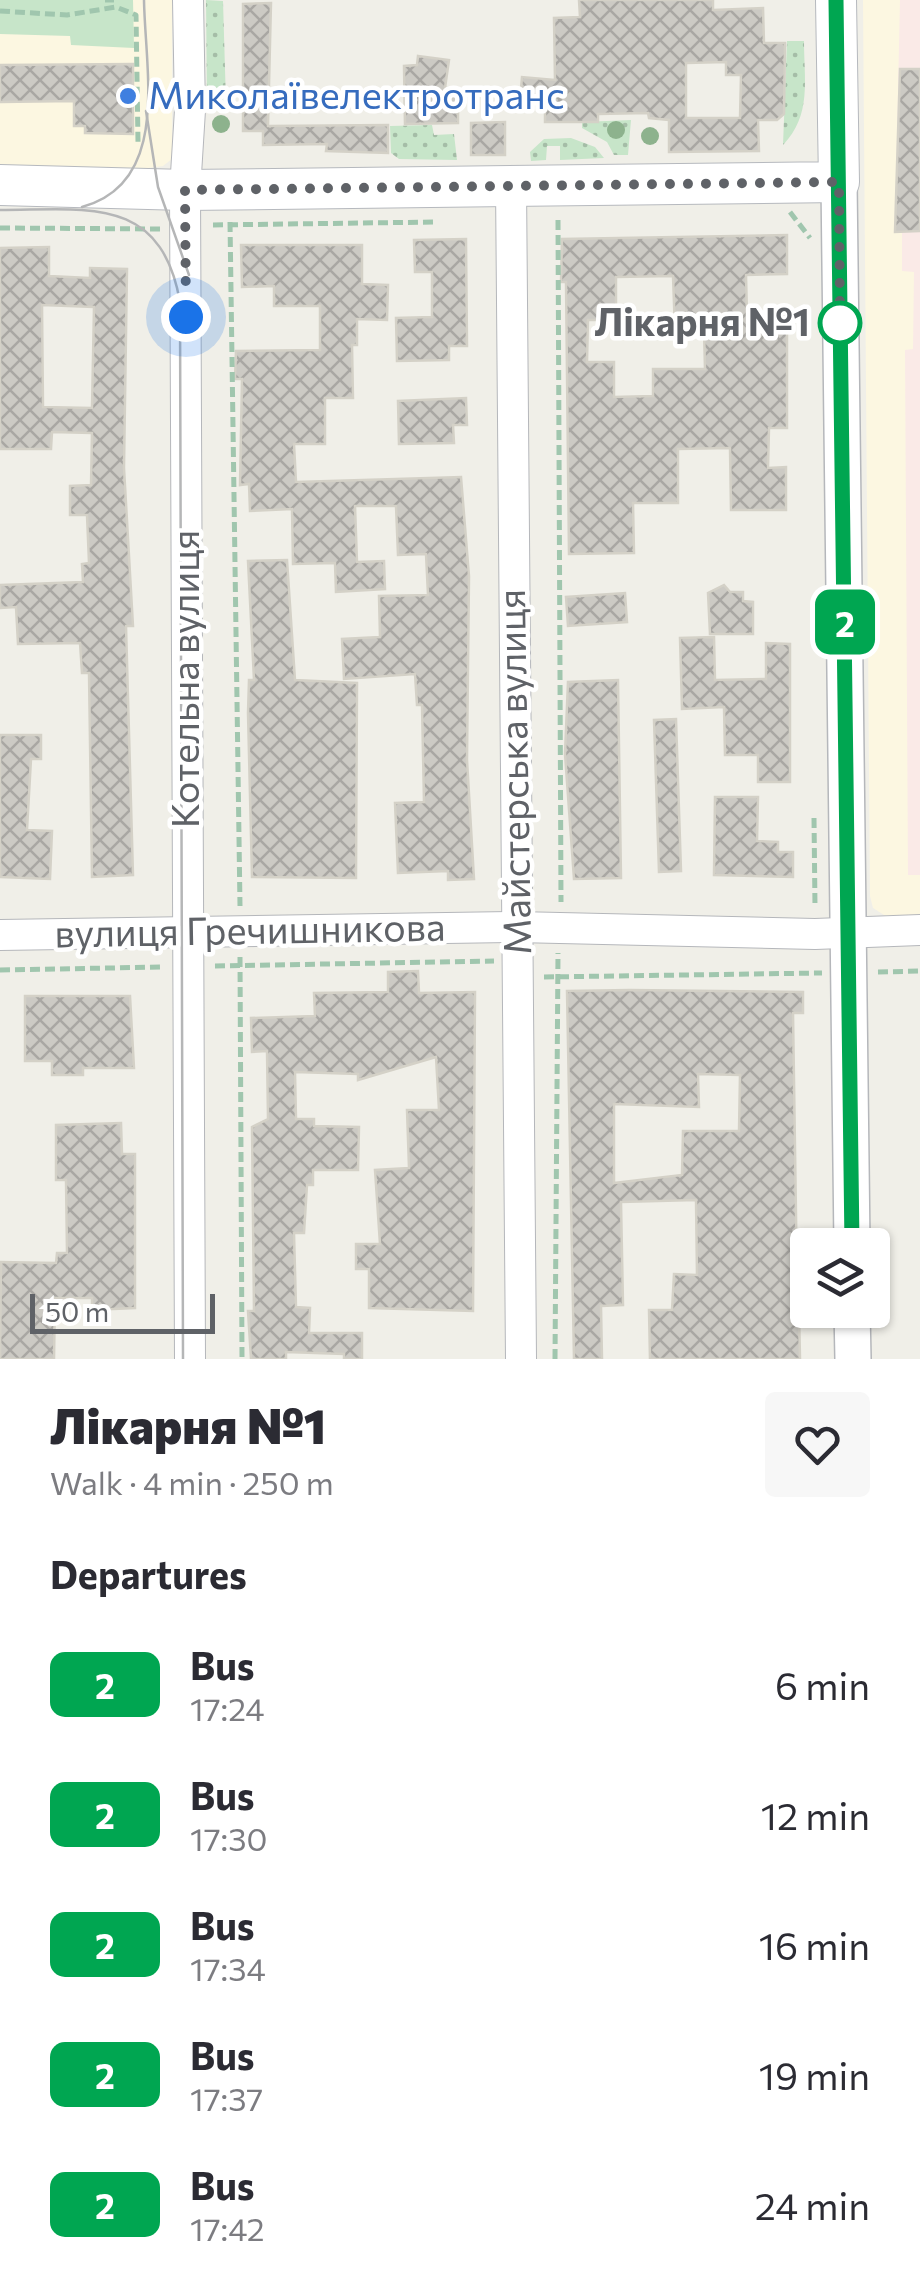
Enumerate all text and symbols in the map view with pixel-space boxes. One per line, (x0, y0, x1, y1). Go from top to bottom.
place label: Миколаївелектротранс (148, 70, 565, 117)
marker: Миколаївелектротранс (117, 85, 139, 107)
your location (161, 292, 211, 342)
place label: Лікарня №1 (594, 297, 810, 344)
marker: Лікарня №1 (819, 302, 861, 344)
street label: Котельна вулиця (160, 530, 207, 828)
street label: Майстерська вулиця (486, 589, 539, 955)
line badge: 2 (812, 590, 878, 654)
text: 2 (835, 601, 855, 644)
street label: вулиця Гречишникова (54, 902, 446, 955)
map controls (790, 1228, 890, 1328)
button: layers (790, 1228, 890, 1328)
scale bar (30, 1289, 215, 1334)
text: 50 m (45, 1294, 109, 1328)
button: heart (765, 1392, 870, 1497)
text: Лікарня №1 (50, 1395, 326, 1454)
text: Walk · 4 min · 250 m (50, 1462, 334, 1502)
text: Departures (50, 1550, 247, 1597)
text: Bus (190, 1641, 255, 1688)
text: 6 min (775, 1661, 870, 1708)
text: 2 (95, 1663, 115, 1706)
text: 17:24 (190, 1688, 265, 1728)
text: Bus (190, 1771, 255, 1818)
text: 12 min (761, 1791, 870, 1838)
text: 2 (95, 1793, 115, 1836)
text: 17:30 (190, 1818, 267, 1858)
text: Bus (190, 1901, 255, 1948)
text: 16 min (759, 1921, 870, 1968)
text: 2 (95, 1923, 115, 1966)
text: 17:34 (190, 1948, 266, 1988)
text: Bus (190, 2031, 255, 2078)
text: 19 min (759, 2051, 870, 2098)
text: 2 (95, 2053, 115, 2096)
text: 17:37 (190, 2078, 263, 2118)
text: Bus (190, 2161, 255, 2208)
text: 24 min (755, 2181, 870, 2228)
text: 2 (95, 2183, 115, 2226)
text: 17:42 (190, 2208, 265, 2248)

